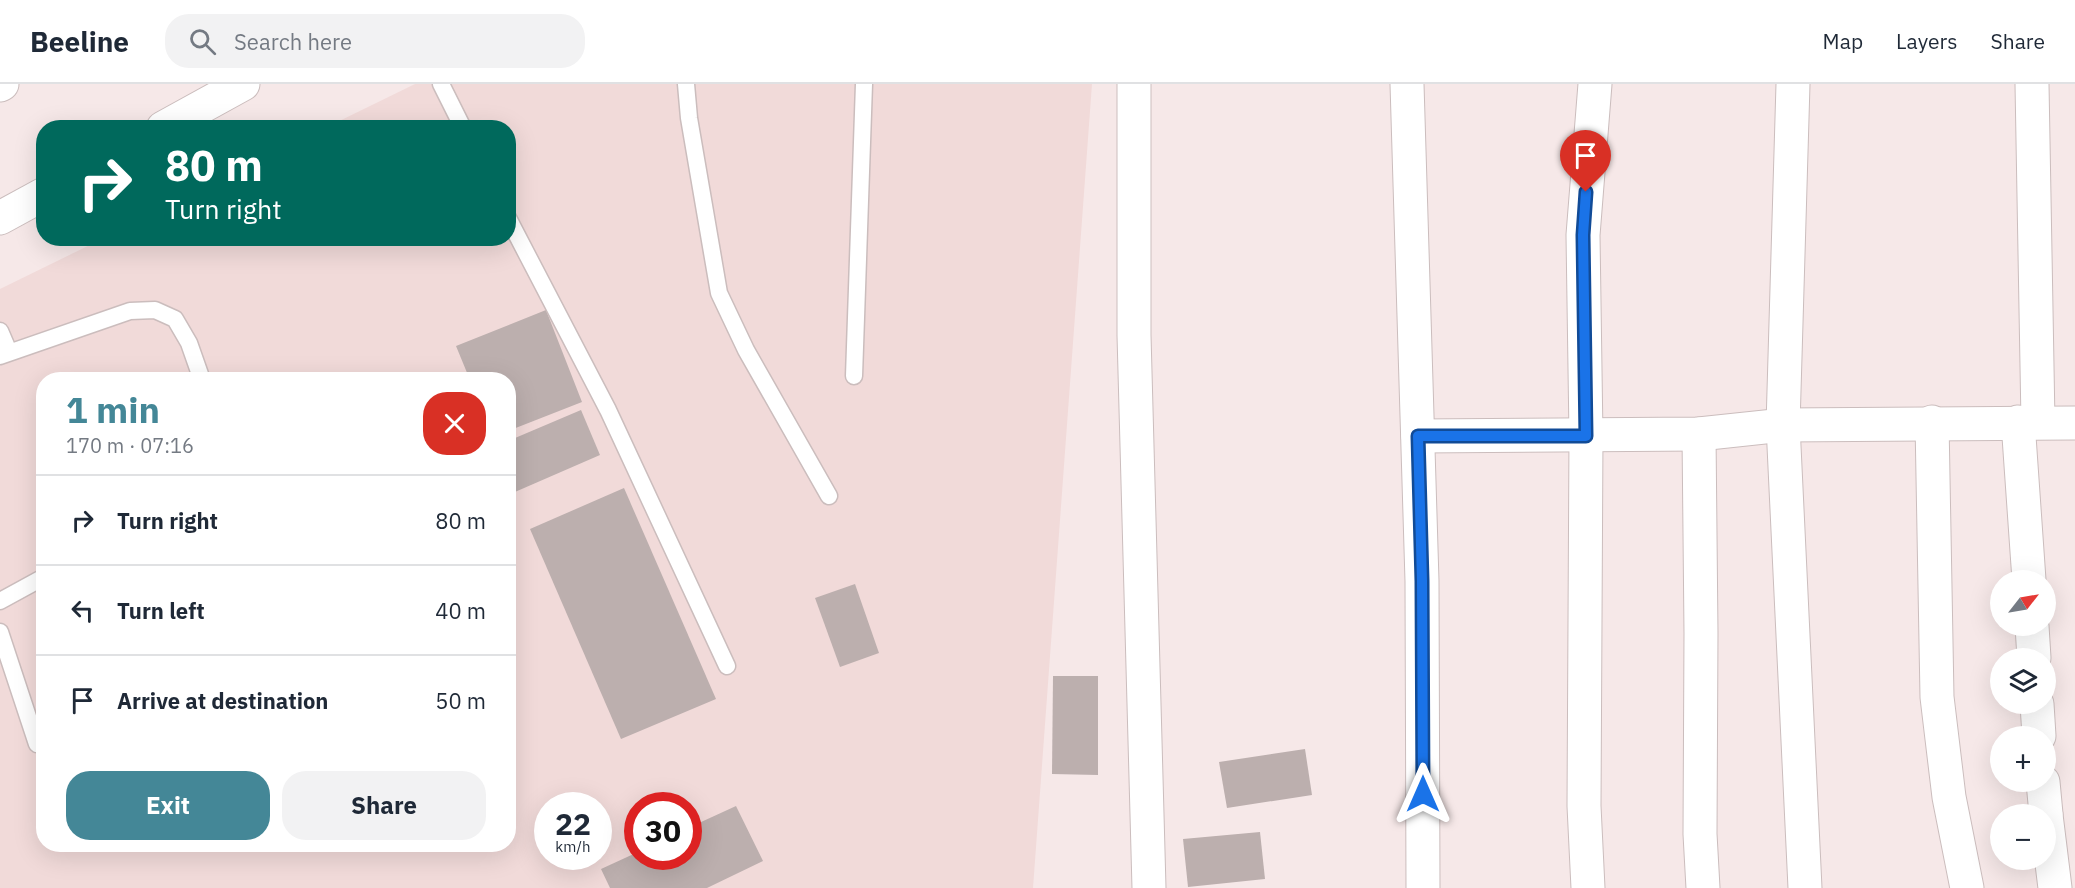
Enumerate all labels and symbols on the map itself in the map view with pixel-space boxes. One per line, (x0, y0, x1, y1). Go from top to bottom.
pin (1560, 130, 1611, 192)
north arrow (1990, 570, 2056, 636)
position arrow (1391, 762, 1455, 826)
speed limit sign: 30 (624, 792, 702, 870)

